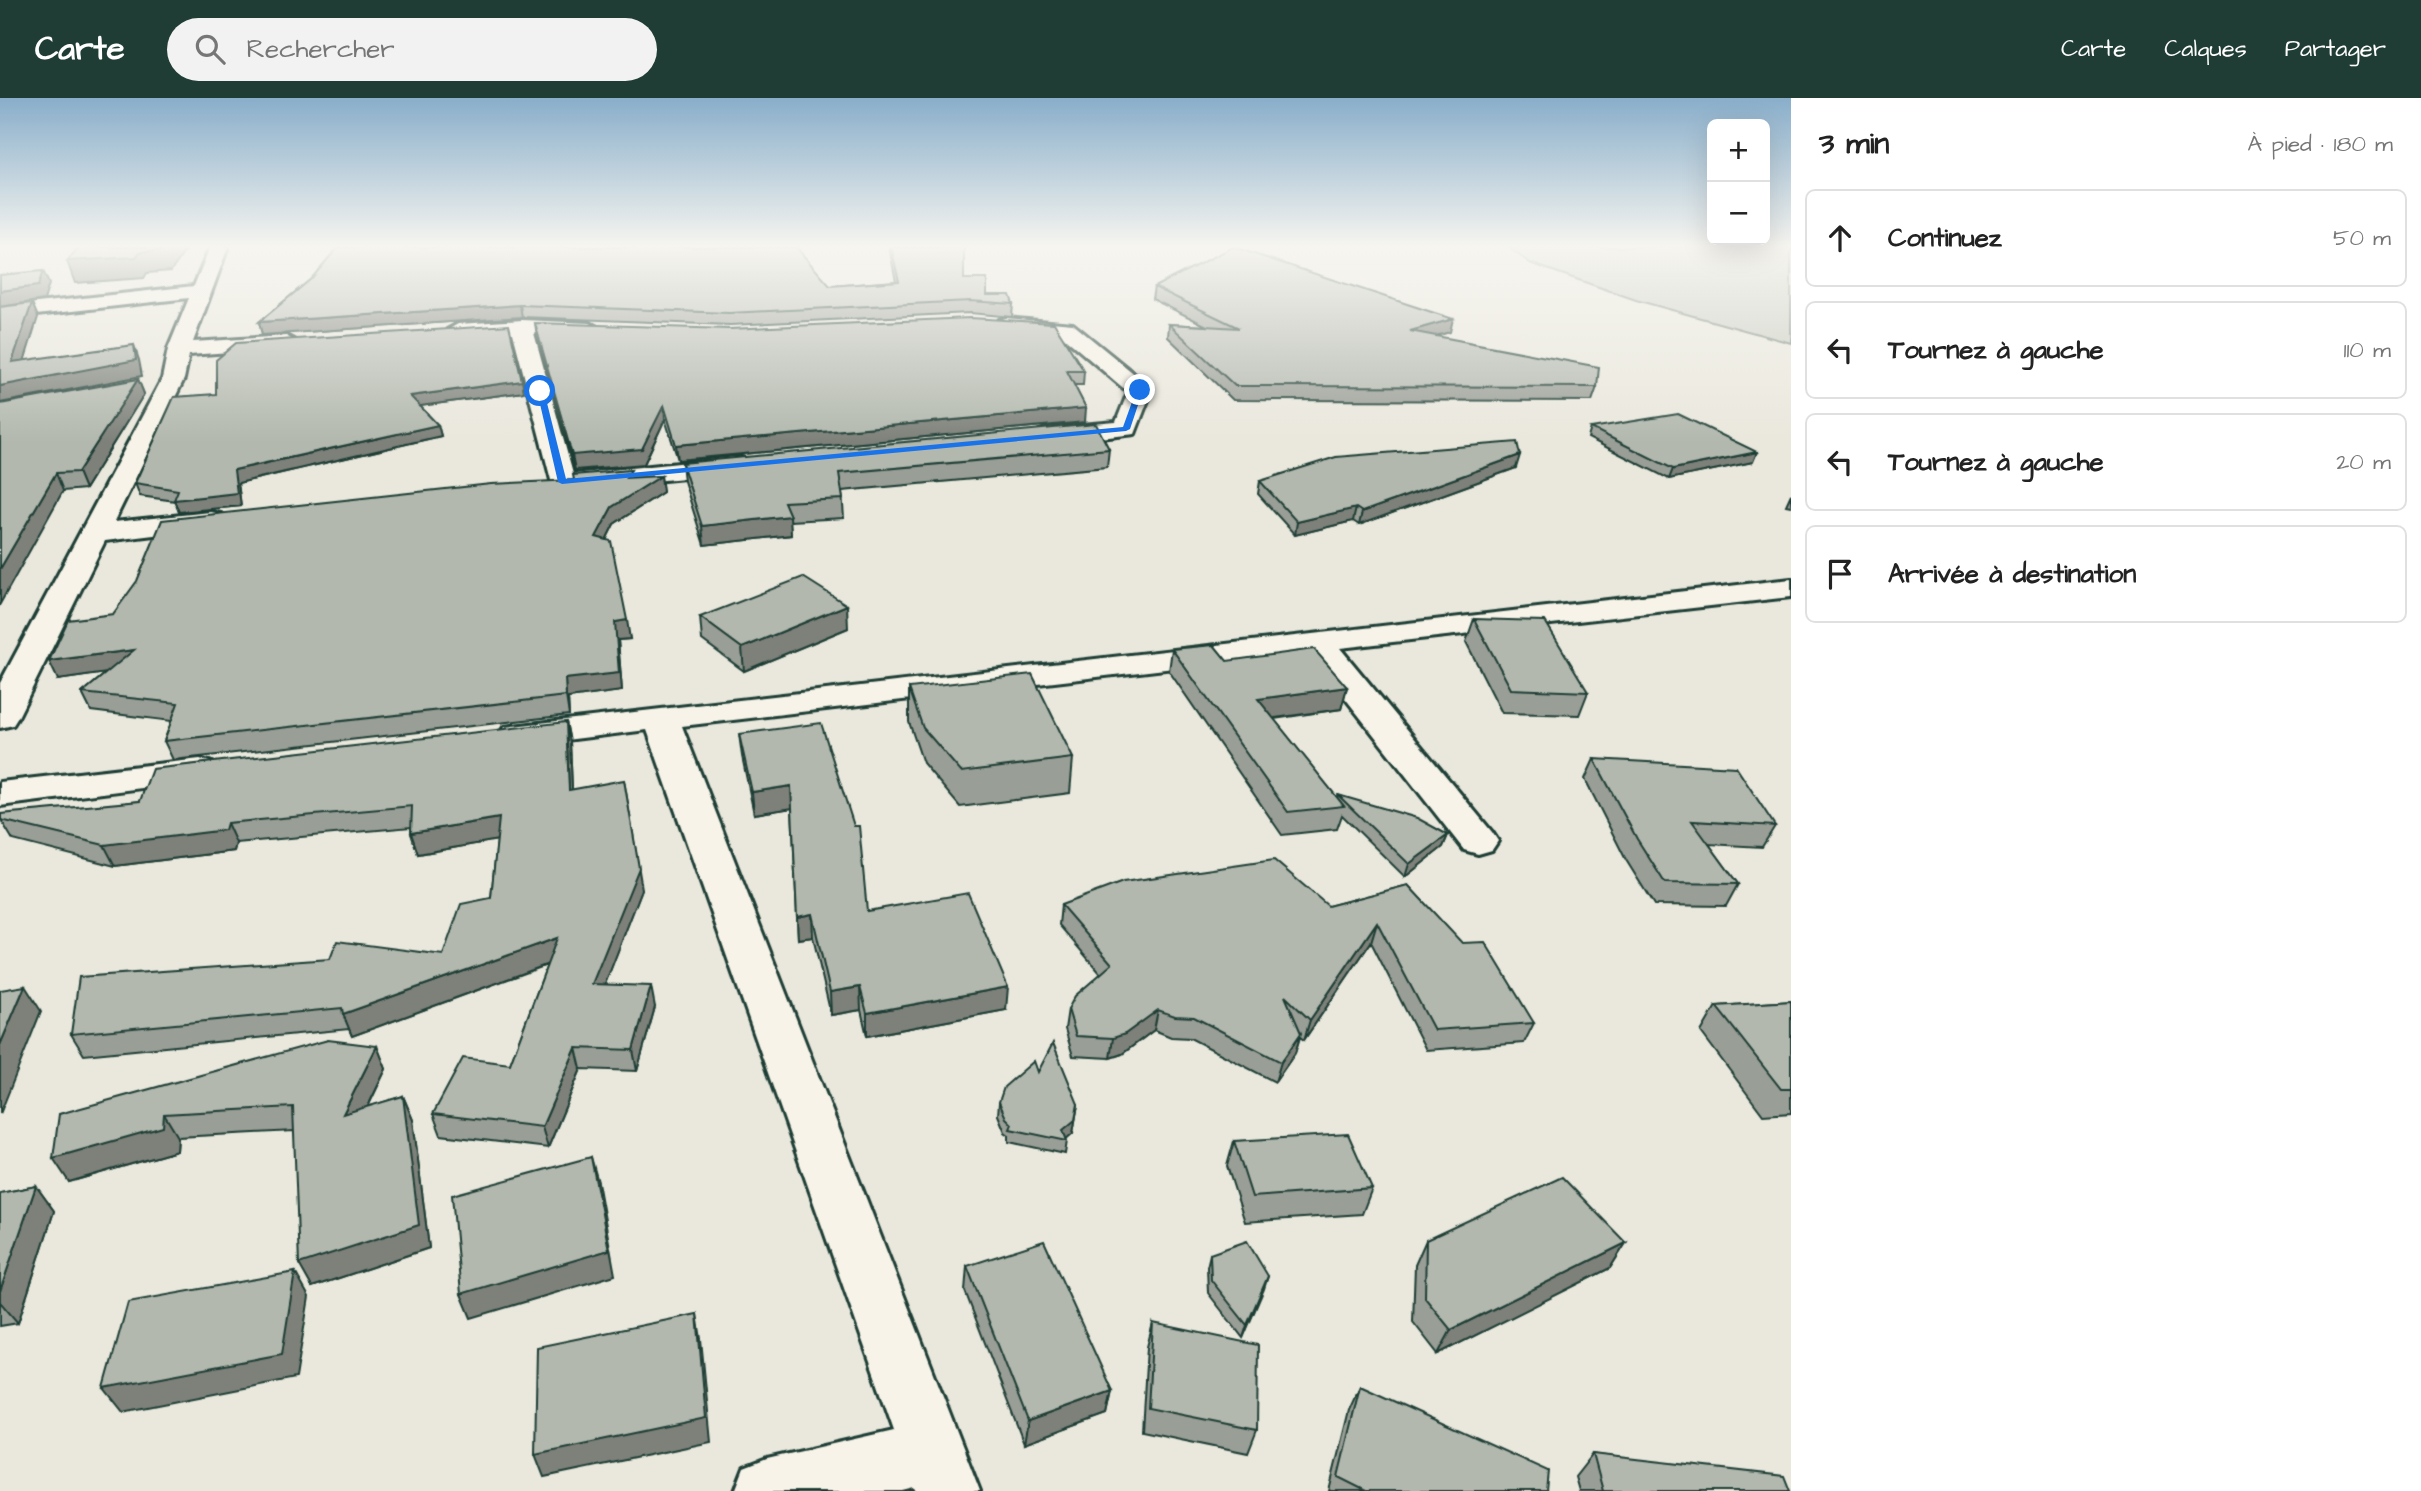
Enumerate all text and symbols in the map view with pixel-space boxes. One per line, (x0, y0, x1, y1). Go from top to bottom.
search box (167, 18, 657, 81)
text: Carte (35, 26, 125, 72)
icon: search (191, 30, 229, 68)
text: Rechercher (247, 31, 395, 67)
text: Carte (2061, 32, 2126, 66)
text: Calques (2164, 32, 2247, 66)
text: Partager (2285, 32, 2386, 66)
map controls (1707, 119, 1770, 245)
button: + (1707, 119, 1770, 182)
text: 3 min (1819, 123, 1889, 165)
text: À pied · 180 m (2247, 128, 2393, 160)
button: − (1707, 182, 1770, 245)
icon: ahead (1821, 219, 1859, 257)
text: Continuez (1888, 220, 2002, 256)
text: 50 m (2333, 222, 2391, 254)
icon: left (1821, 331, 1859, 369)
text: Tournez à gauche (1888, 332, 2104, 368)
text: 110 m (2343, 334, 2391, 366)
route end (1124, 374, 1155, 405)
route start (524, 375, 555, 406)
icon: left (1821, 443, 1859, 481)
text: Tournez à gauche (1888, 444, 2104, 480)
text: 20 m (2336, 446, 2391, 478)
icon: arrive (1821, 555, 1859, 593)
text: Arrivée à destination (1888, 556, 2136, 592)

